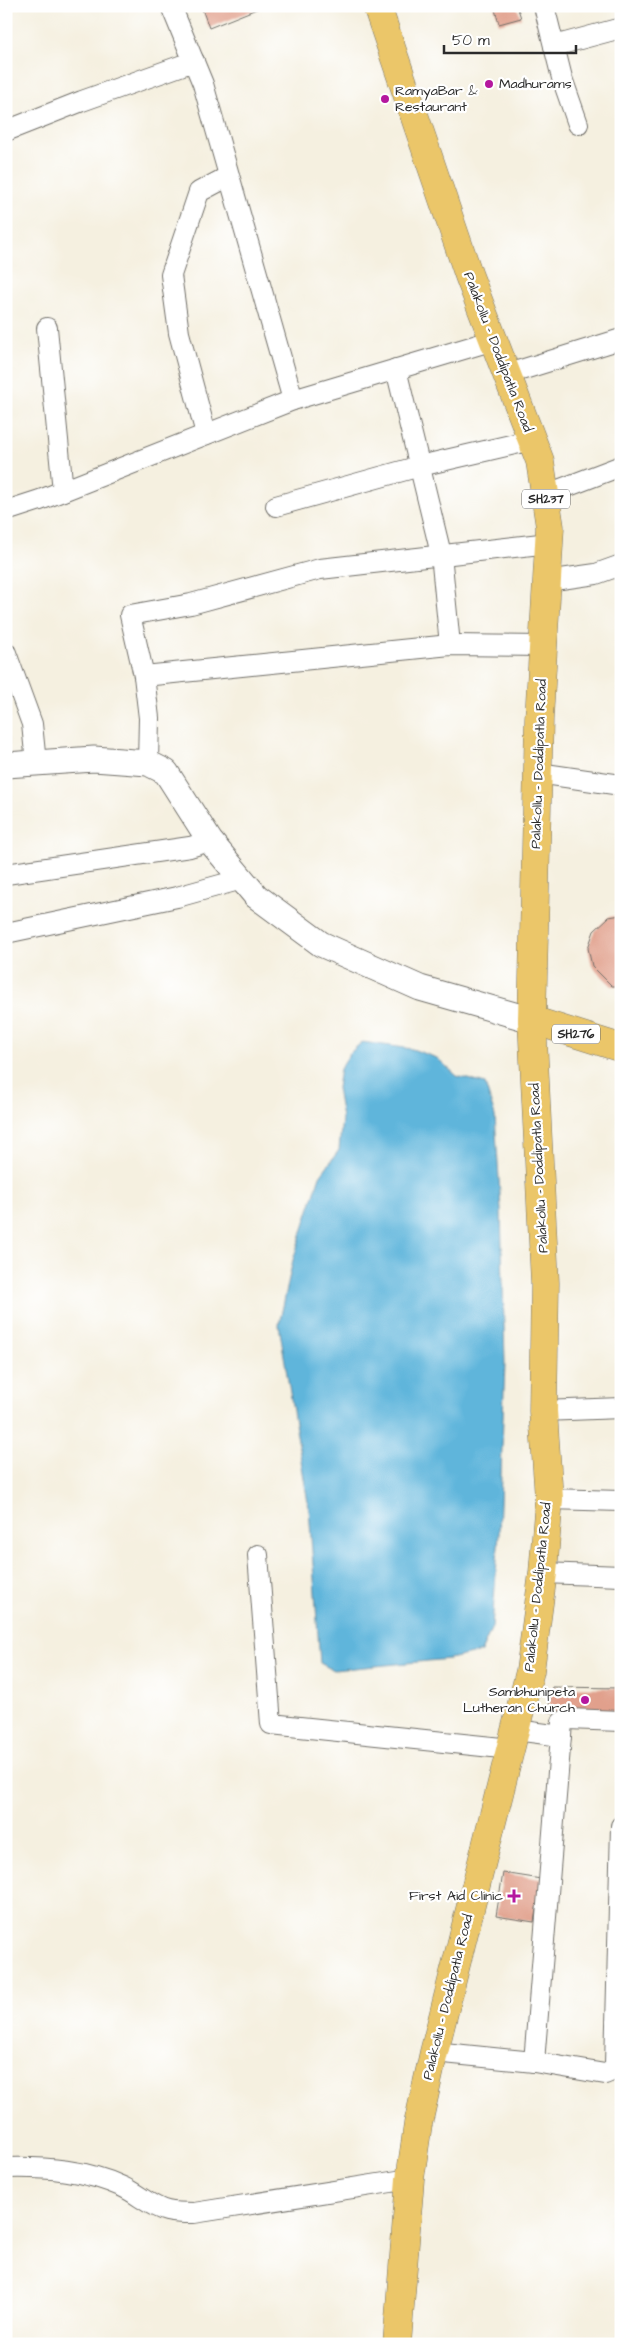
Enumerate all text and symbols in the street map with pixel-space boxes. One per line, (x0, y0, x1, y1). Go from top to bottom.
scale bar (444, 22, 577, 54)
text: 50 m (452, 30, 490, 51)
place label: Madhurams (499, 74, 572, 94)
marker: Madhurams (483, 78, 495, 90)
place label: RamyaBar & Restaurant (395, 81, 478, 117)
marker: RamyaBar & Restaurant (379, 93, 391, 105)
street label: Palakollu - Doddipatla Road (458, 269, 538, 435)
road number: SH237 (522, 489, 570, 508)
street label: Palakollu - Doddipatla Road (526, 679, 552, 849)
road number: SH276 (552, 1024, 600, 1044)
street label: Palakollu - Doddipatla Road (525, 1083, 553, 1253)
street label: Palakollu - Doddipatla Road (519, 1501, 557, 1673)
place label: Sambhunipeta Lutheran Church (463, 1682, 575, 1718)
marker: Sambhunipeta Lutheran Church (579, 1694, 591, 1706)
place label: First Aid Clinic (409, 1886, 503, 1906)
marker: First Aid Clinic (507, 1889, 521, 1903)
street label: Palakollu - Doddipatla Road (418, 1912, 478, 2082)

